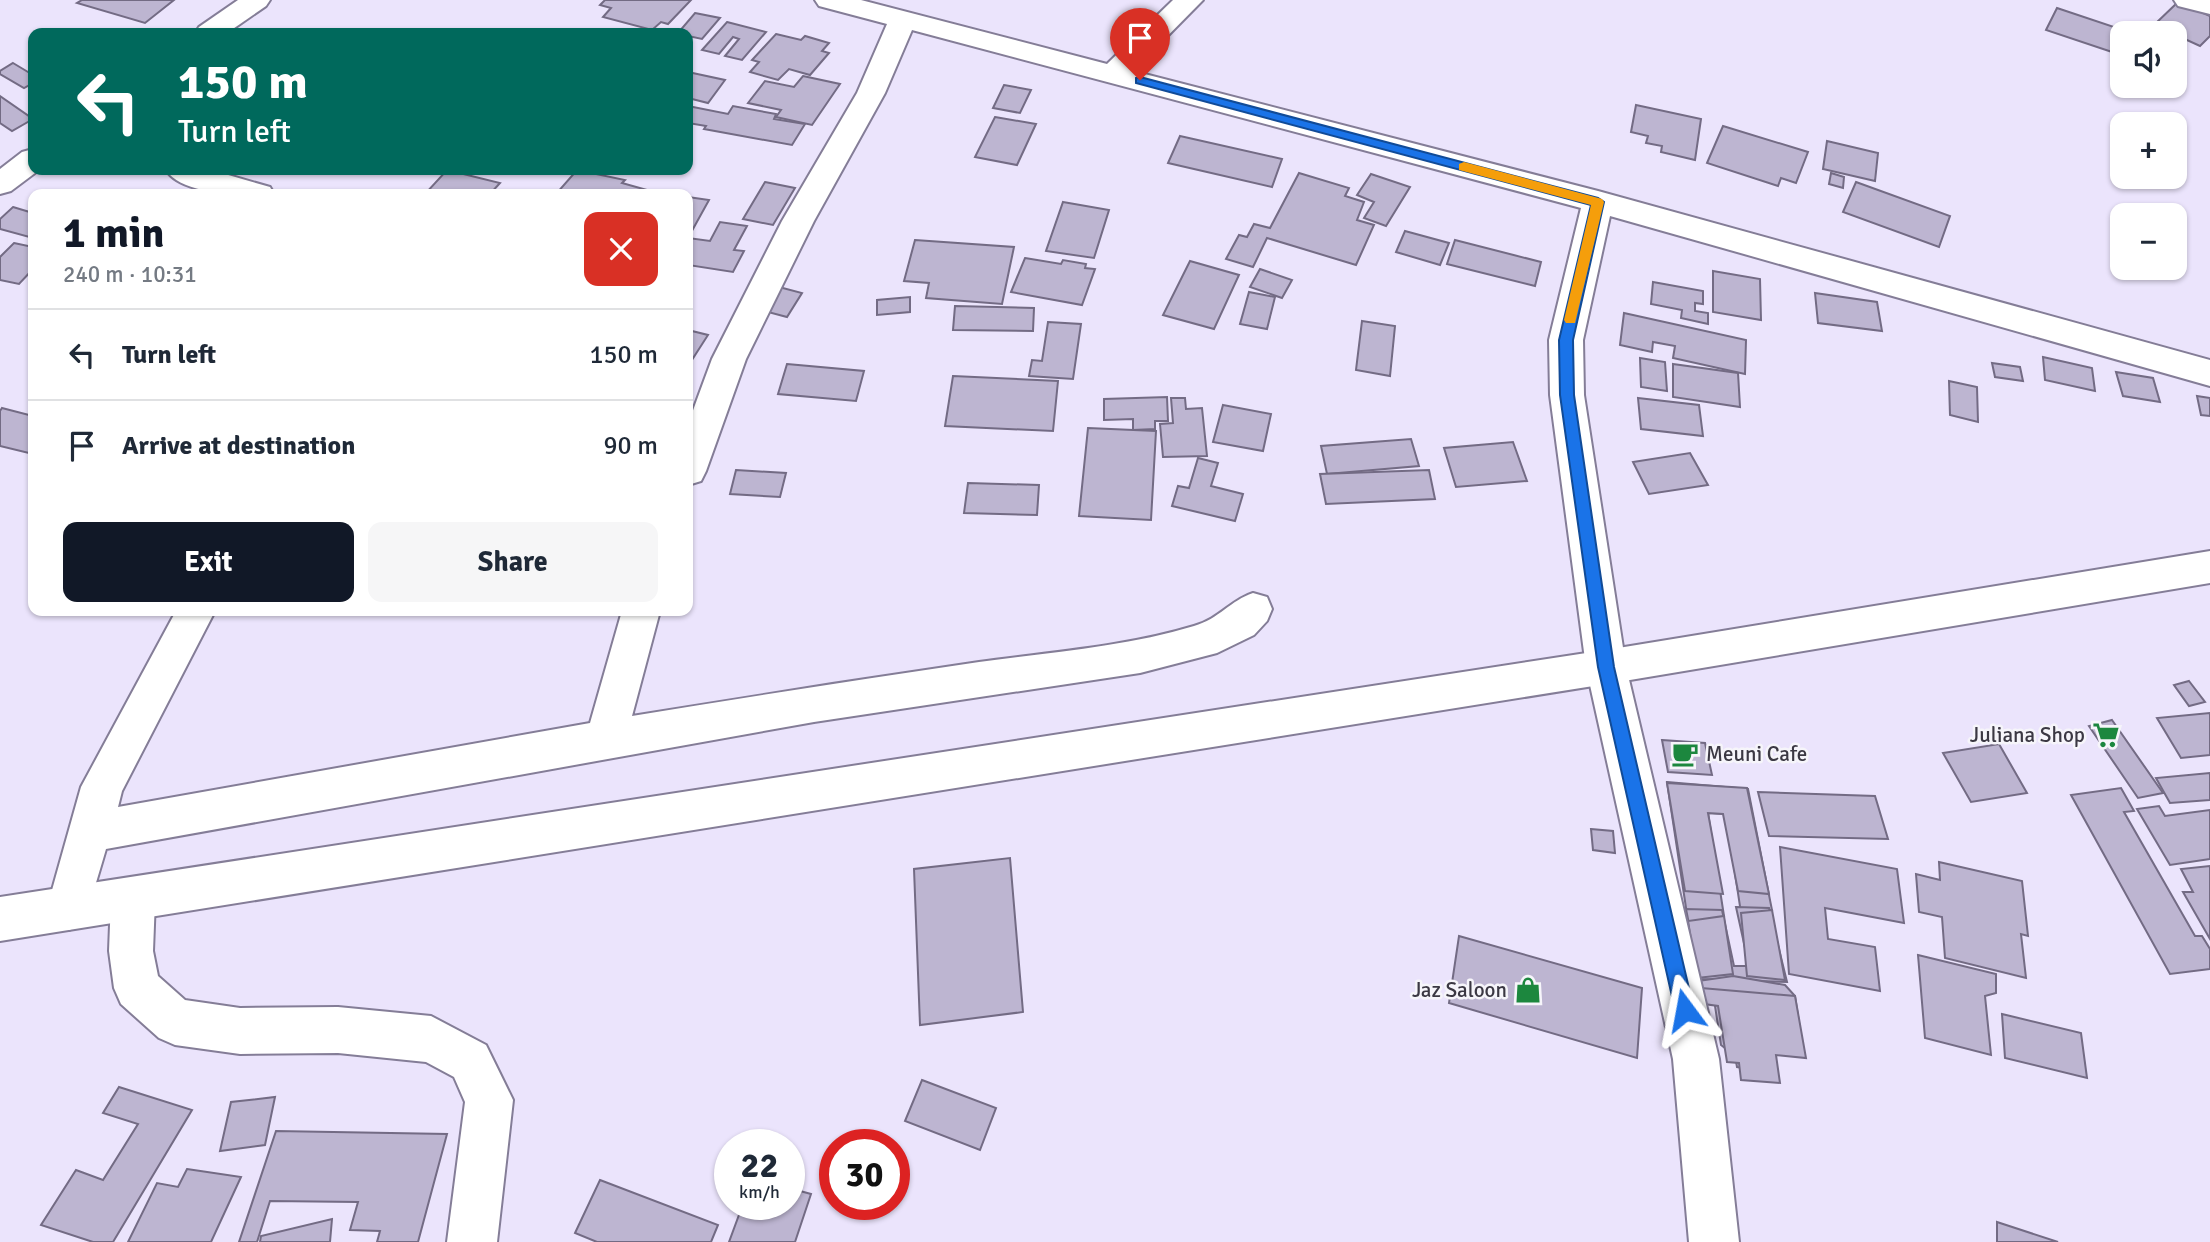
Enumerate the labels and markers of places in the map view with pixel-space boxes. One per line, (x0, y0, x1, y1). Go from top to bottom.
pin (1110, 8, 1170, 80)
supermarket icon: Juliana Shop (2091, 720, 2121, 750)
place label: Juliana Shop (1970, 722, 2085, 748)
cafe icon: Meuni Cafe (1670, 739, 1700, 769)
place label: Meuni Cafe (1706, 741, 1807, 767)
shop icon: Jaz Saloon (1513, 975, 1543, 1005)
place label: Jaz Saloon (1412, 977, 1507, 1003)

